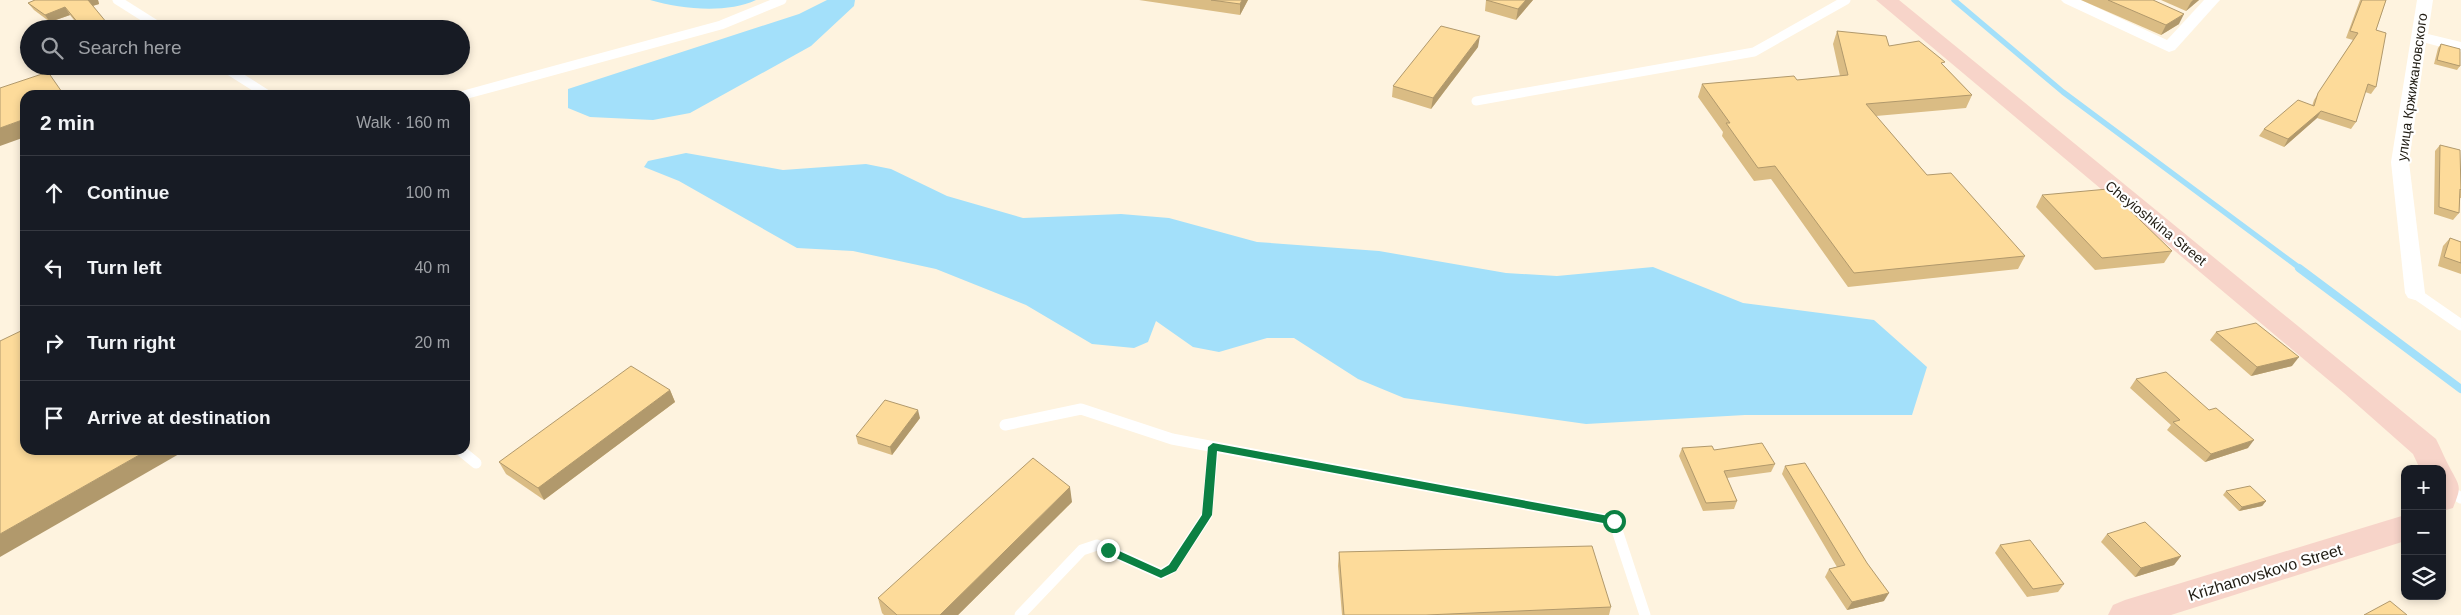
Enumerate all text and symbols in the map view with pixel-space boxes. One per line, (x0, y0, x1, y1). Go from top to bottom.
street label: улица Кржижановского (2394, 12, 2430, 162)
search box (20, 20, 470, 75)
icon: search (38, 34, 66, 62)
text: Search here (78, 37, 182, 58)
text: 2 min (40, 111, 95, 134)
text: Walk · 160 m (356, 114, 450, 131)
street label: Cheyioshkina Street (2102, 177, 2210, 269)
icon: ahead (40, 179, 68, 207)
text: Continue (87, 182, 169, 203)
text: 100 m (406, 184, 450, 201)
icon: left (40, 254, 68, 282)
text: Turn left (87, 257, 162, 278)
text: 40 m (414, 259, 450, 276)
icon: right (40, 329, 68, 357)
text: Turn right (87, 332, 175, 353)
text: 20 m (414, 334, 450, 351)
icon: arrive (40, 404, 68, 432)
text: Arrive at destination (87, 407, 271, 428)
map controls (2401, 465, 2446, 600)
button: + (2401, 465, 2446, 510)
route start (1603, 510, 1626, 533)
button: − (2401, 510, 2446, 555)
route end (1097, 539, 1120, 562)
street label: Krizhanovskovo Street (2186, 541, 2345, 604)
button: layers (2401, 555, 2446, 600)

